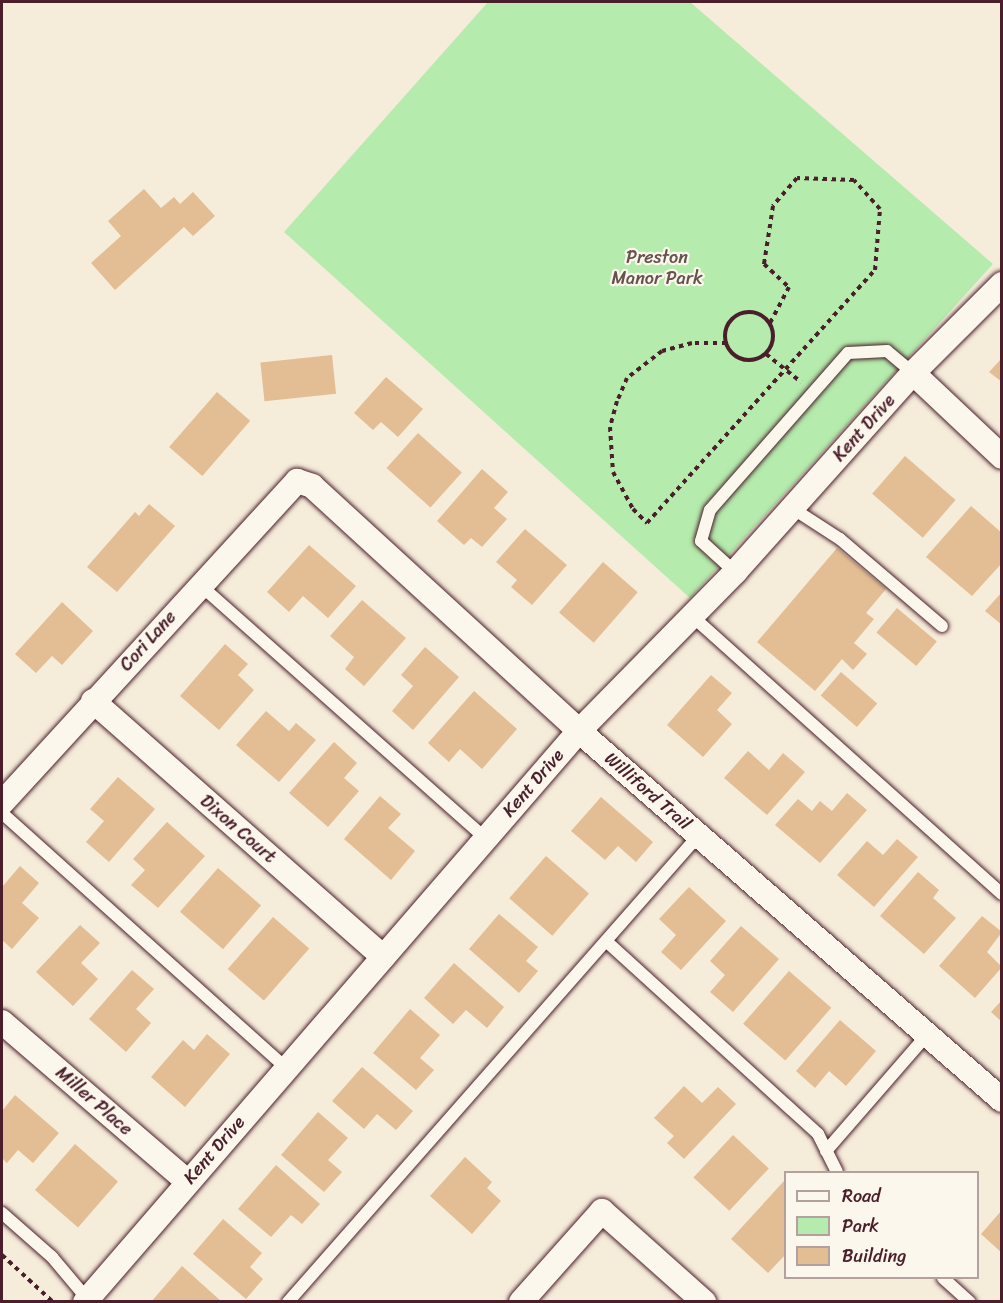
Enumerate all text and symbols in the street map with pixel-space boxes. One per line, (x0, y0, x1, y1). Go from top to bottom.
park label: Preston Manor Park (611, 247, 703, 290)
street label: Kent Drive (828, 390, 900, 466)
street label: Cori Lane (115, 606, 181, 676)
street label: Kent Drive (498, 745, 568, 821)
street label: Williford Trail (600, 748, 696, 834)
street label: Dixon Court (196, 790, 280, 868)
street label: Miller Place (51, 1062, 137, 1140)
street label: Kent Drive (179, 1112, 249, 1188)
legend (784, 1171, 979, 1279)
text: Road (842, 1180, 881, 1212)
text: Park (842, 1210, 879, 1242)
text: Building (842, 1240, 906, 1272)

